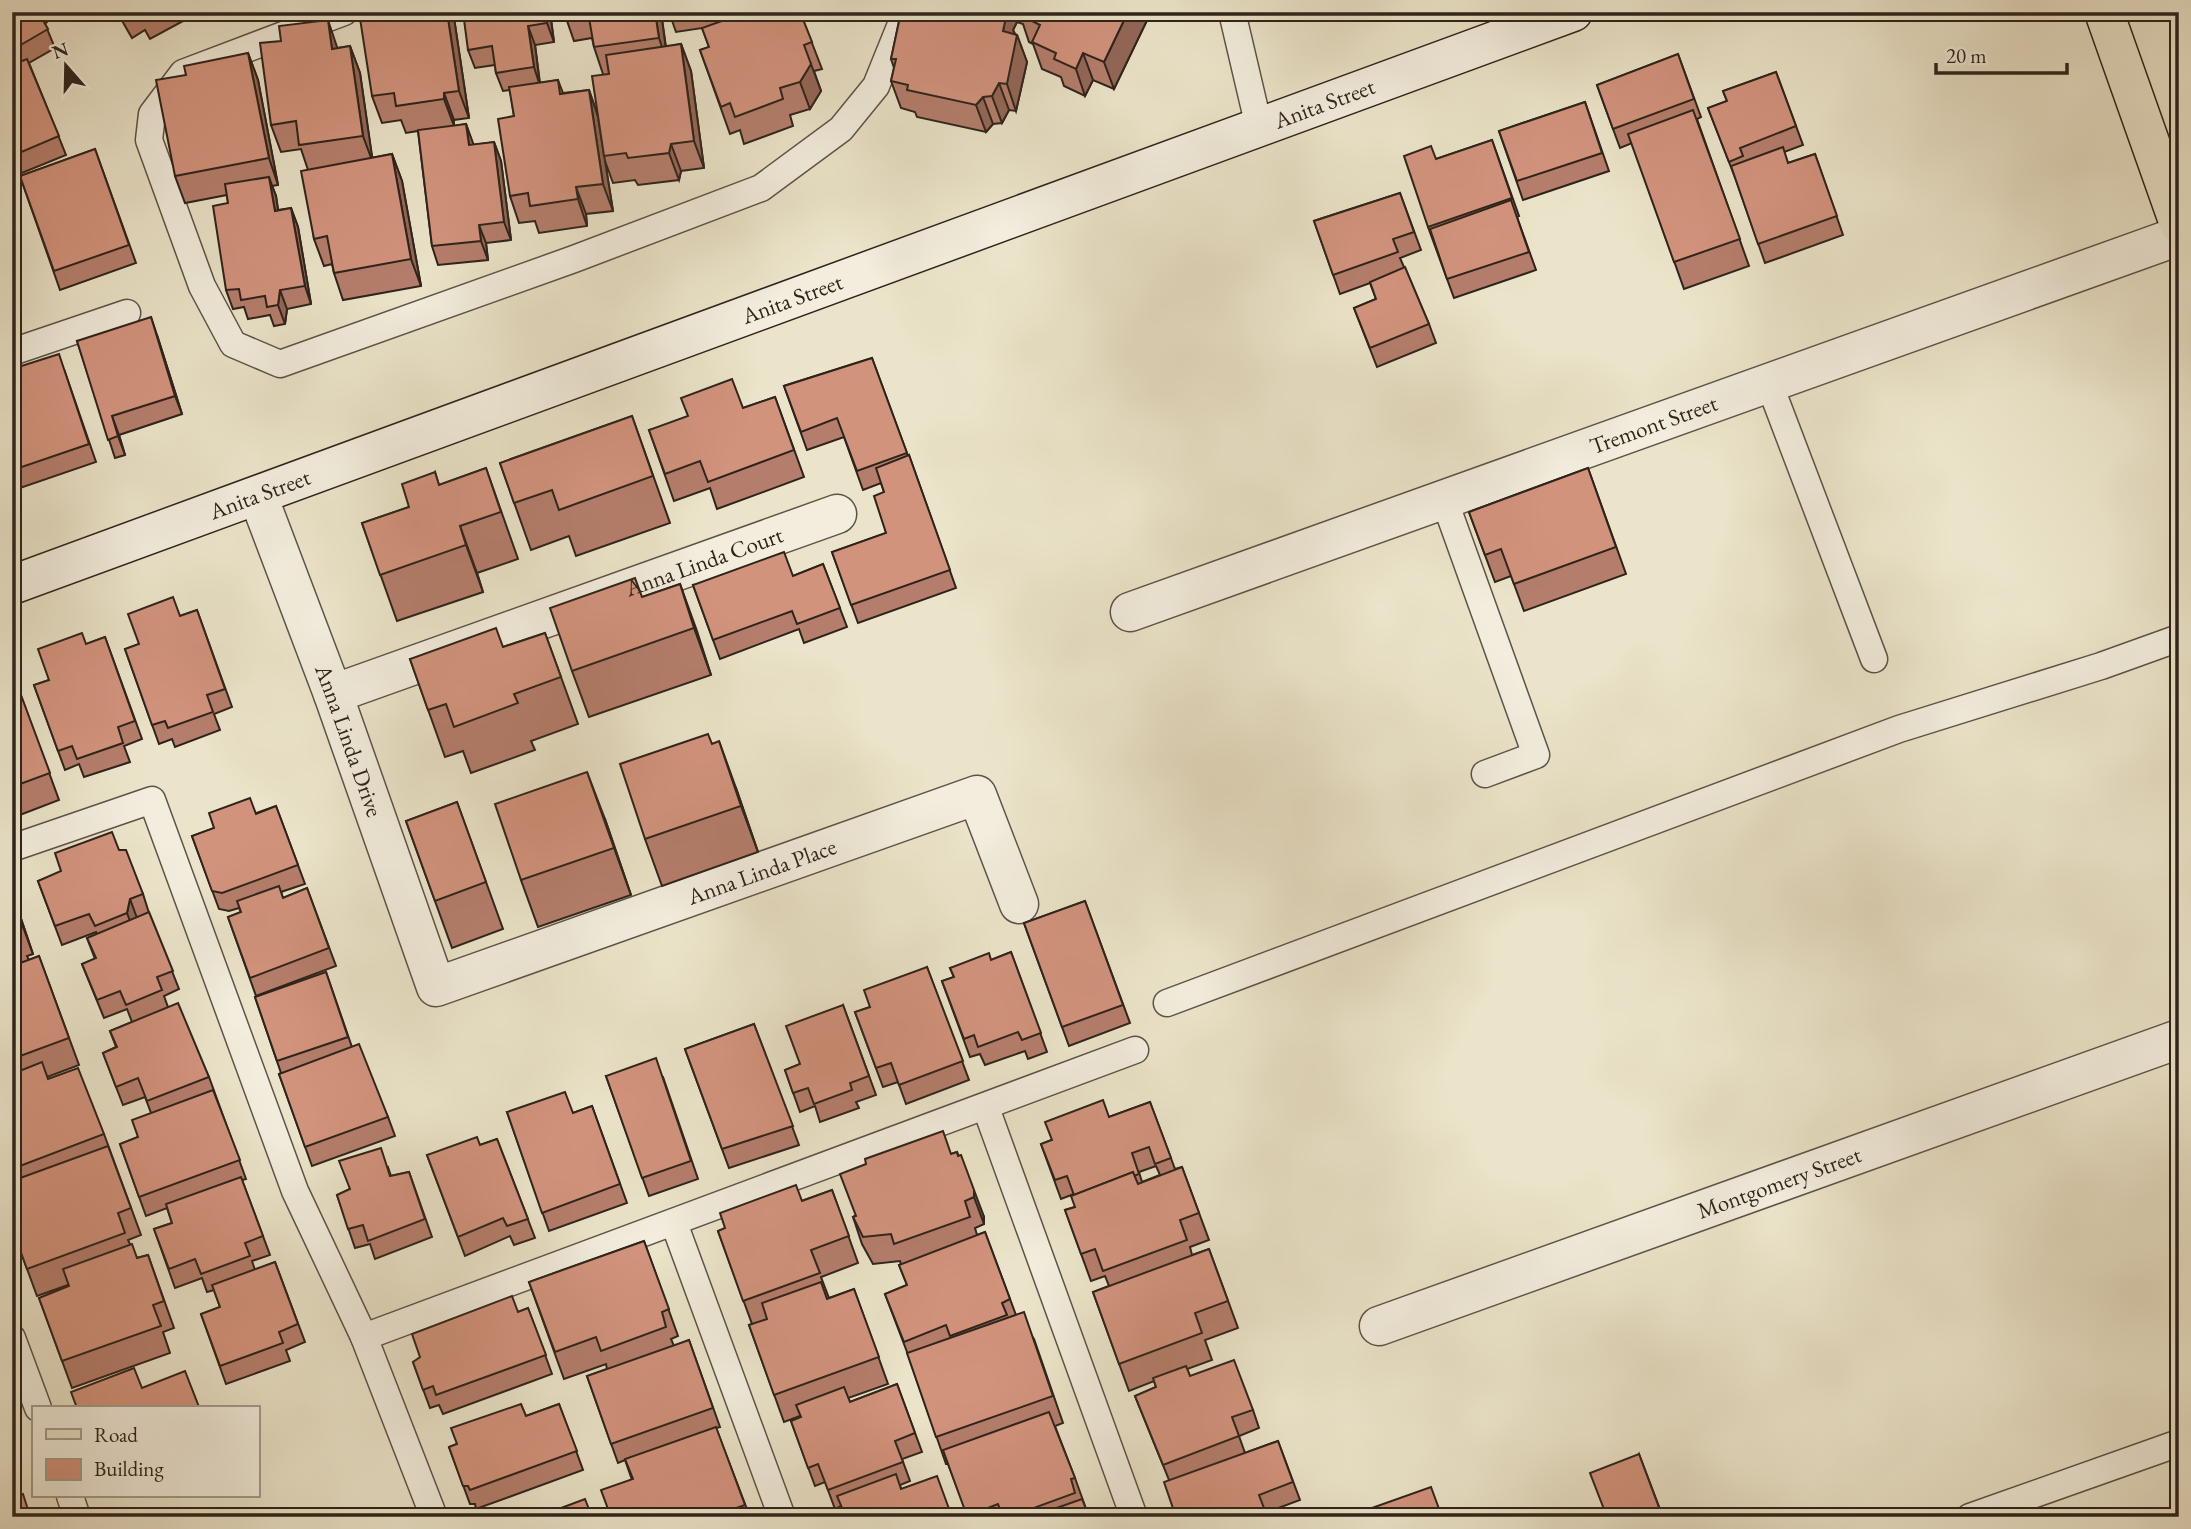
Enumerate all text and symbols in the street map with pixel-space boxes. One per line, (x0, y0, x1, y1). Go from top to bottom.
north arrow (32, 32, 102, 102)
scale bar (1936, 32, 2067, 76)
text: N (49, 36, 72, 65)
text: 20 m (1946, 42, 1987, 69)
street label: Anita Street (1269, 71, 1380, 136)
street label: Anita Street (737, 266, 847, 331)
street label: Tremont Street (1585, 387, 1722, 461)
street label: Anita Street (204, 462, 315, 527)
street label: Anna Linda Court (620, 519, 788, 604)
street label: Anna Linda Drive (308, 659, 390, 821)
street label: Anna Linda Place (682, 831, 840, 912)
street label: Montgomery Street (1693, 1139, 1866, 1226)
legend (32, 1406, 259, 1498)
text: Road (94, 1421, 138, 1448)
text: Building (94, 1455, 164, 1482)

